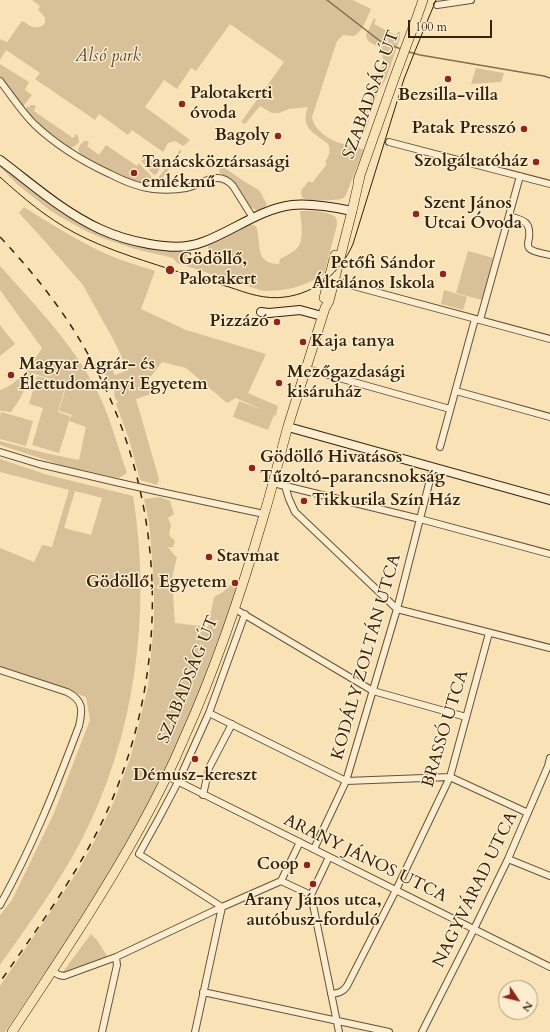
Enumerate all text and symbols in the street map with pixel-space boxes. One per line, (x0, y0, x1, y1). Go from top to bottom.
scale bar (410, 12, 494, 38)
text: 100 m (415, 19, 447, 35)
street label: SZABADSÁG ÚT (339, 28, 405, 162)
park label: Alsó park (75, 47, 141, 67)
marker: Bezsilla-villa (443, 74, 453, 84)
place label: Palotakerti óvoda (190, 84, 273, 124)
place label: Bezsilla-villa (398, 86, 498, 106)
marker: Palotakerti óvoda (177, 99, 187, 109)
place label: Patak Presszó (412, 119, 516, 139)
marker: Patak Presszó (519, 124, 529, 134)
place label: Bagoly (215, 126, 270, 146)
marker: Bagoly (273, 131, 283, 141)
place label: Szolgáltatóház (415, 152, 528, 172)
place label: Tanácsköztársasági emlékmű (142, 153, 290, 193)
marker: Szolgáltatóház (531, 157, 541, 167)
marker: Tanácsköztársasági emlékmű (129, 168, 139, 178)
place label: Szent János Utcai Óvoda (424, 194, 522, 234)
marker: Szent János Utcai Óvoda (411, 209, 421, 219)
place label: Gödöllő, Palotakert (179, 250, 256, 290)
place label: Petőfi Sándor Általános Iskola (312, 254, 435, 294)
marker: Gödöllő, Palotakert (164, 264, 176, 276)
marker: Petőfi Sándor Általános Iskola (438, 269, 448, 279)
place label: Pizzázó (210, 312, 269, 332)
marker: Pizzázó (272, 317, 282, 327)
place label: Kaja tanya (311, 332, 395, 352)
marker: Kaja tanya (298, 337, 308, 347)
place label: Magyar Agrár- és Élettudományi Egyetem (19, 355, 208, 395)
place label: Mezőgazdasági kisáruház (287, 363, 405, 403)
marker: Magyar Agrár- és Élettudományi Egyetem (6, 370, 16, 380)
marker: Mezőgazdasági kisáruház (274, 378, 284, 388)
place label: Gödöllő Hivatásos Tűzoltó-parancsnokság (260, 448, 445, 488)
marker: Gödöllő Hivatásos Tűzoltó-parancsnokság (247, 463, 257, 473)
place label: Tikkurila Szín Ház (312, 491, 460, 511)
marker: Tikkurila Szín Ház (299, 496, 309, 506)
place label: Stavmat (217, 547, 279, 567)
marker: Stavmat (204, 552, 214, 562)
street label: KODÁLY ZOLTÁN UTCA (328, 552, 406, 762)
place label: Gödöllő, Egyetem (86, 573, 227, 593)
marker: Gödöllő, Egyetem (230, 578, 240, 588)
street label: SZABADSÁG ÚT (154, 614, 224, 746)
street label: BRASSÓ UTCA (418, 668, 474, 790)
marker: Démusz-kereszt (190, 754, 200, 764)
place label: Démusz-kereszt (133, 766, 257, 786)
street label: NAGYVÁRAD UTCA (429, 809, 523, 971)
street label: ARANY JÁNOS UTCA (280, 811, 450, 907)
place label: Coop (257, 855, 299, 875)
marker: Coop (302, 860, 312, 870)
marker: Arany János utca, autóbusz-forduló (308, 879, 318, 889)
place label: Arany János utca, autóbusz-forduló (244, 891, 382, 931)
north arrow (498, 980, 538, 1020)
text: N (519, 998, 536, 1015)

